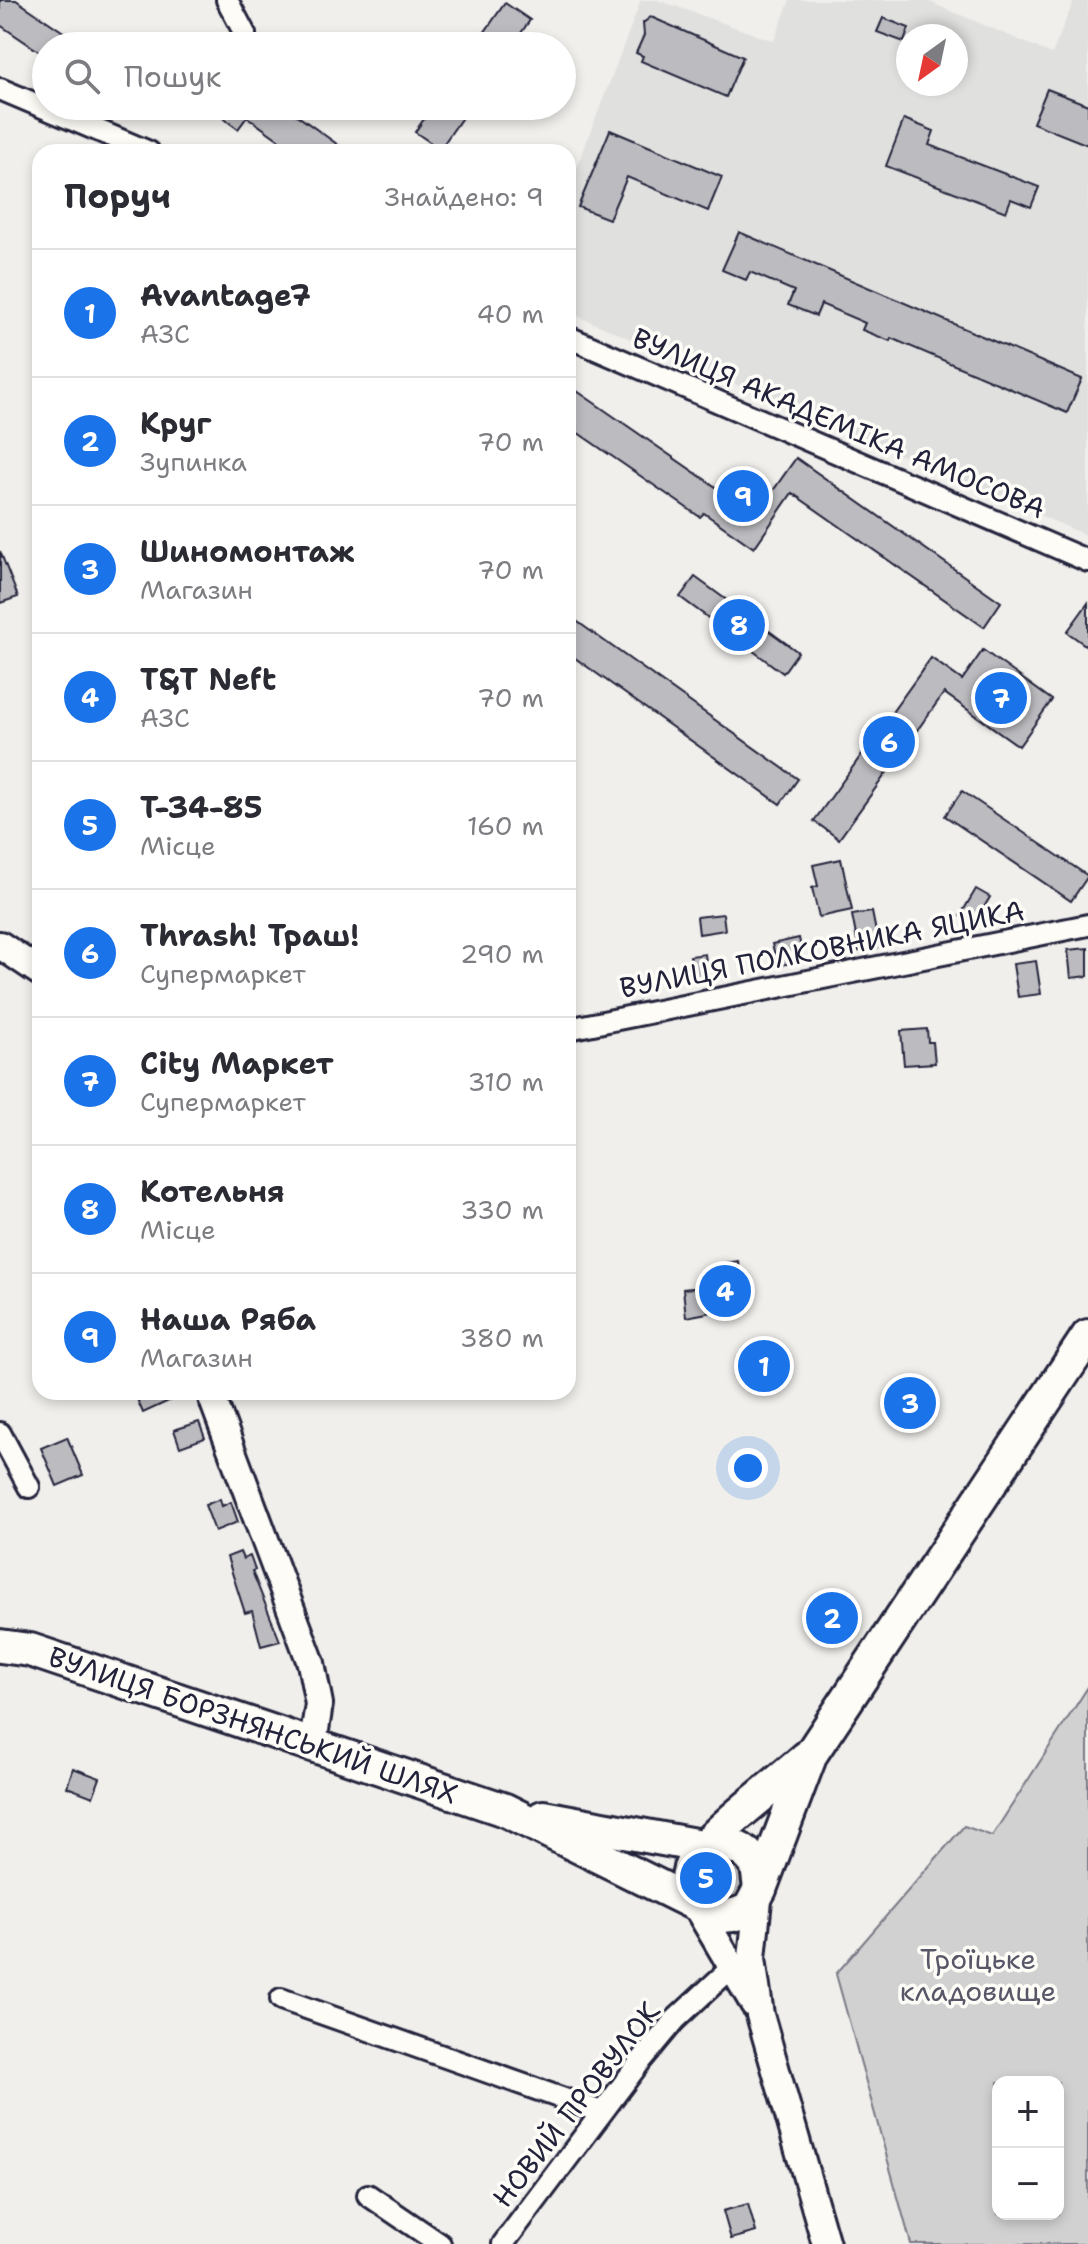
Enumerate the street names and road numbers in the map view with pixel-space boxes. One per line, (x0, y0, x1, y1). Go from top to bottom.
street label: ВУЛИЦЯ АКАДЕМІКА АМОСОВА (627, 319, 1051, 527)
street label: ВУЛИЦЯ ПОЛКОВНИКА ЯЦИКА (617, 891, 1027, 1007)
street label: ВУЛИЦЯ БОРЗНЯНСЬКИЙ ШЛЯХ (44, 1637, 462, 1813)
street label: НОВИЙ ПРОВУЛОК (483, 1993, 669, 2215)

